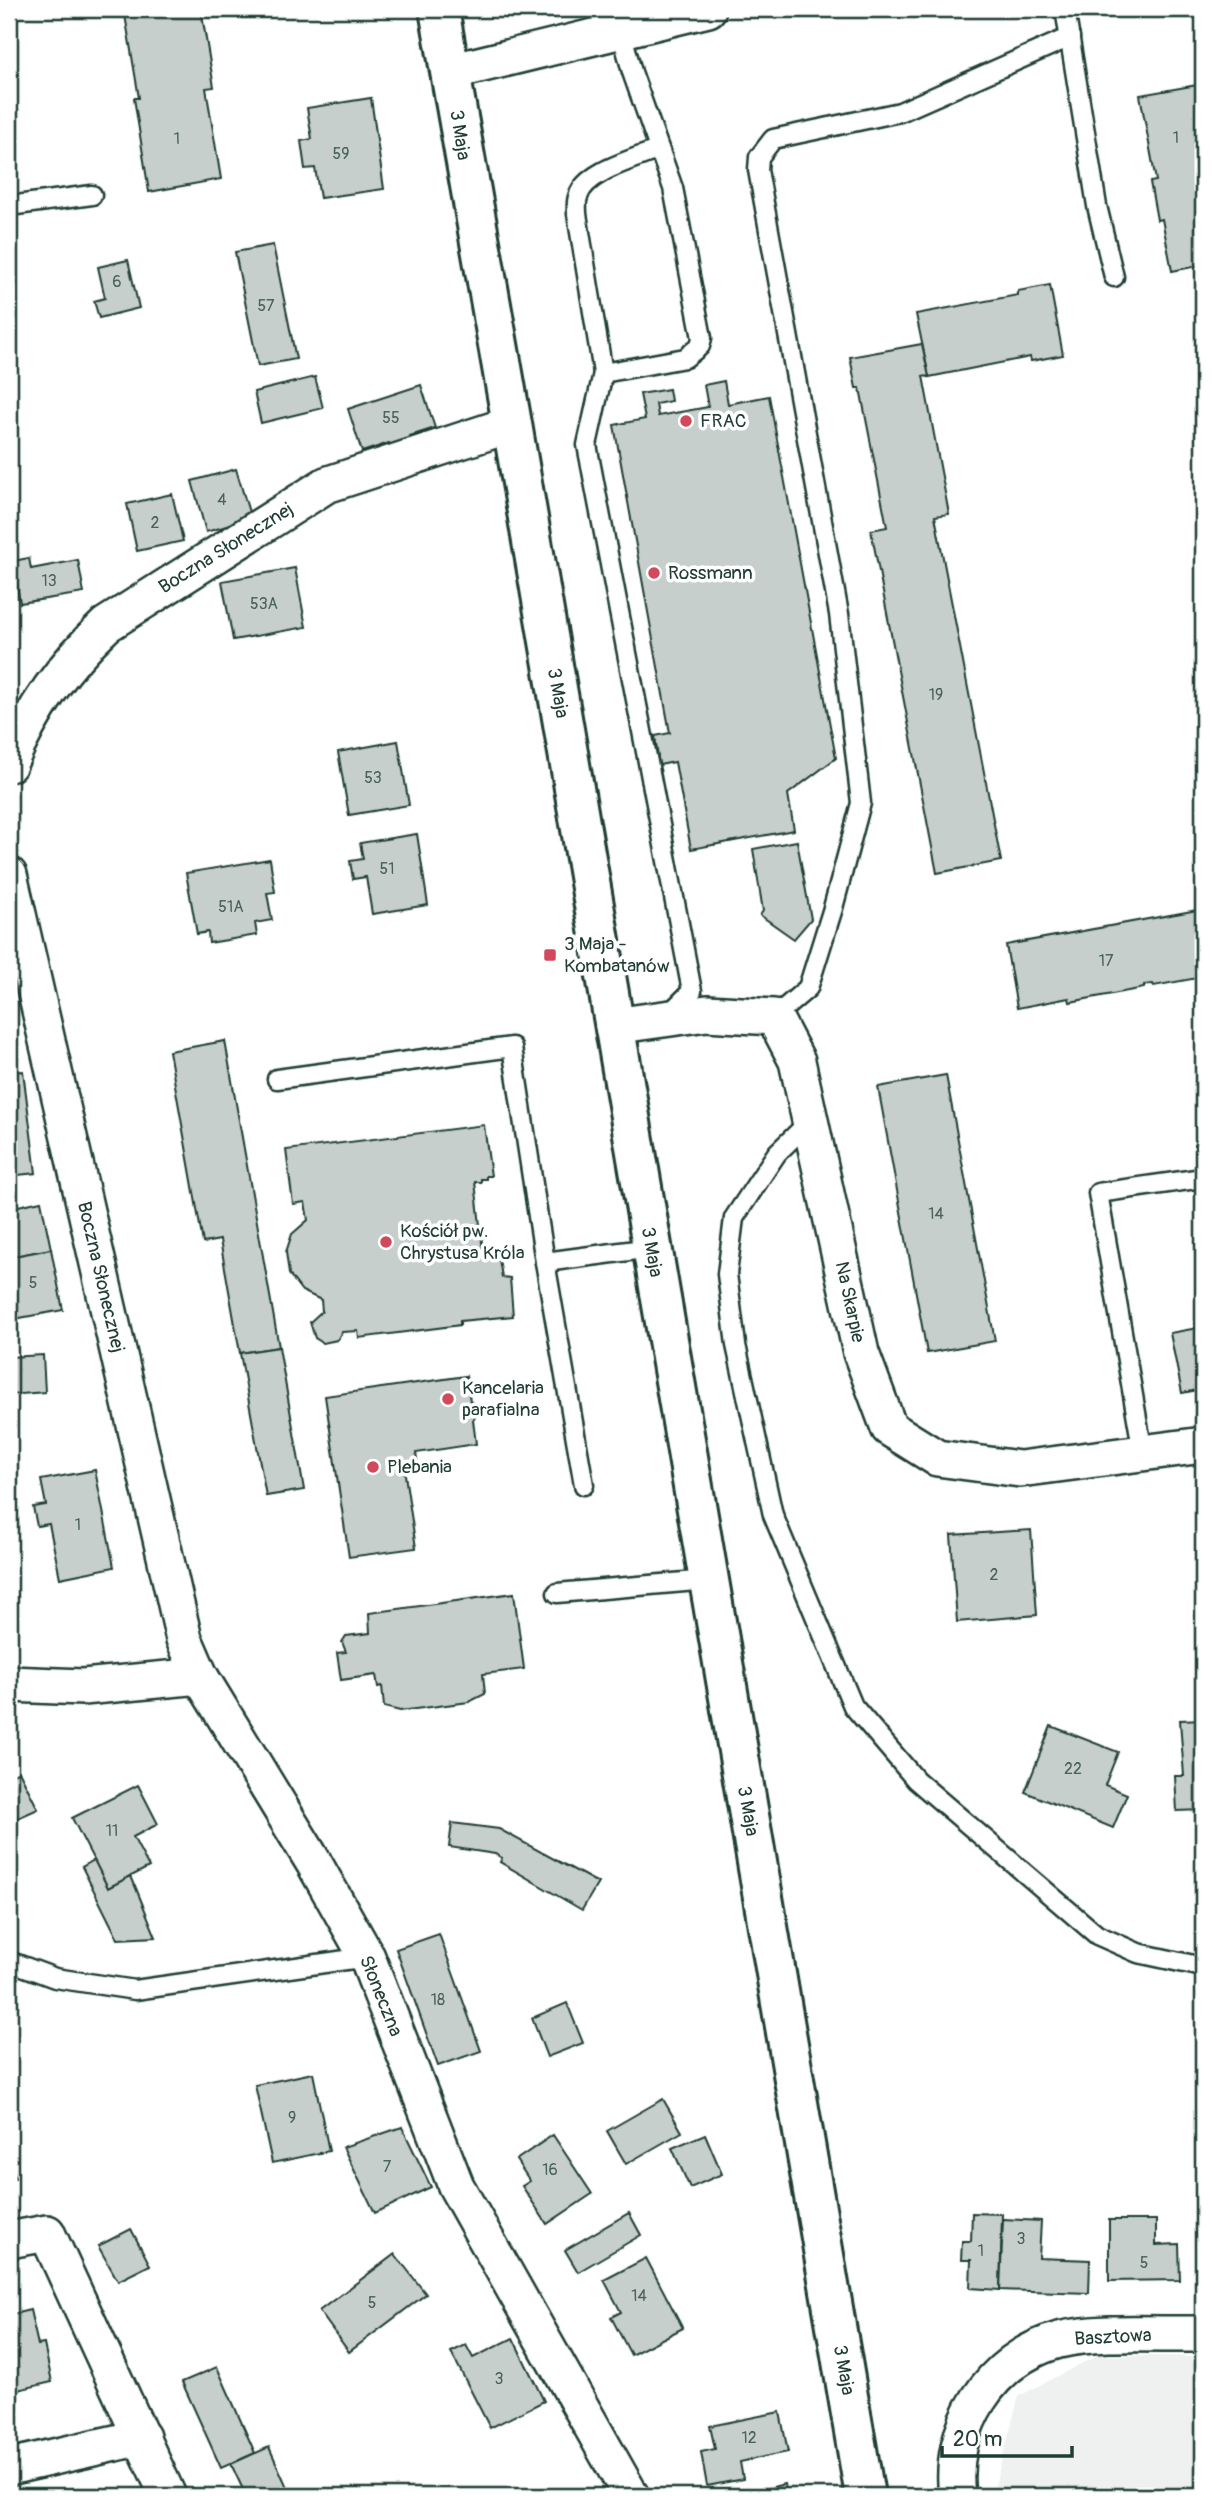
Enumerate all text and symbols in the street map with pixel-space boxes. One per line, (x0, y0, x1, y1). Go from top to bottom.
street label: 3 Maja (444, 108, 476, 162)
house number: 1 (1173, 128, 1179, 148)
house number: 1 (174, 129, 180, 149)
house number: 59 (333, 144, 349, 164)
house number: 6 (112, 272, 122, 292)
house number: 57 (257, 296, 275, 316)
house number: 55 (382, 408, 400, 428)
place label: FRAC (700, 409, 747, 433)
marker: FRAC (678, 413, 694, 429)
house number: 4 (217, 490, 227, 510)
street label: Boczna Słonecznej (154, 497, 298, 599)
house number: 2 (151, 513, 160, 533)
place label: Rossmann (668, 561, 753, 585)
marker: Rossmann (646, 565, 662, 581)
house number: 13 (41, 571, 57, 591)
house number: 53A (250, 594, 278, 614)
street label: 3 Maja (542, 666, 574, 720)
house number: 19 (929, 685, 943, 705)
house number: 53 (364, 768, 382, 788)
house number: 51 (380, 859, 394, 879)
house number: 51A (218, 897, 244, 917)
place label: 3 Maja - Kombatanów (564, 932, 670, 978)
marker: 3 Maja - Kombatanów (542, 947, 558, 963)
house number: 17 (1099, 951, 1114, 971)
street label: Boczna Słonecznej (72, 1199, 130, 1355)
house number: 14 (928, 1204, 944, 1224)
place label: Kościół pw. Chrystusa Króla (400, 1219, 525, 1265)
street label: 3 Maja (636, 1225, 668, 1279)
marker: Kościół pw. Chrystusa Króla (378, 1234, 394, 1250)
street label: Na Skarpie (830, 1259, 870, 1345)
house number: 5 (29, 1273, 37, 1293)
place label: Kancelaria parafialna (462, 1376, 544, 1422)
marker: Kancelaria parafialna (440, 1391, 456, 1407)
place label: Plebania (387, 1455, 452, 1479)
marker: Plebania (365, 1459, 381, 1475)
house number: 1 (75, 1515, 81, 1535)
house number: 2 (990, 1565, 999, 1585)
house number: 22 (1064, 1759, 1082, 1779)
street label: 3 Maja (732, 1784, 764, 1838)
house number: 11 (106, 1821, 118, 1841)
street label: Słoneczna (354, 1952, 408, 2040)
house number: 18 (431, 1990, 445, 2010)
house number: 9 (288, 2108, 296, 2128)
house number: 7 (383, 2157, 392, 2177)
house number: 16 (542, 2160, 558, 2180)
house number: 3 (1017, 2229, 1026, 2249)
house number: 1 (978, 2241, 984, 2261)
house number: 5 (1140, 2253, 1148, 2273)
house number: 14 (631, 2286, 647, 2306)
house number: 5 (368, 2293, 376, 2313)
street label: Basztowa (1074, 2323, 1152, 2351)
street label: 3 Maja (828, 2343, 860, 2397)
house number: 3 (495, 2369, 504, 2389)
scale bar (942, 2414, 1072, 2458)
text: 20 m (953, 2426, 1002, 2453)
house number: 12 (741, 2428, 757, 2448)

